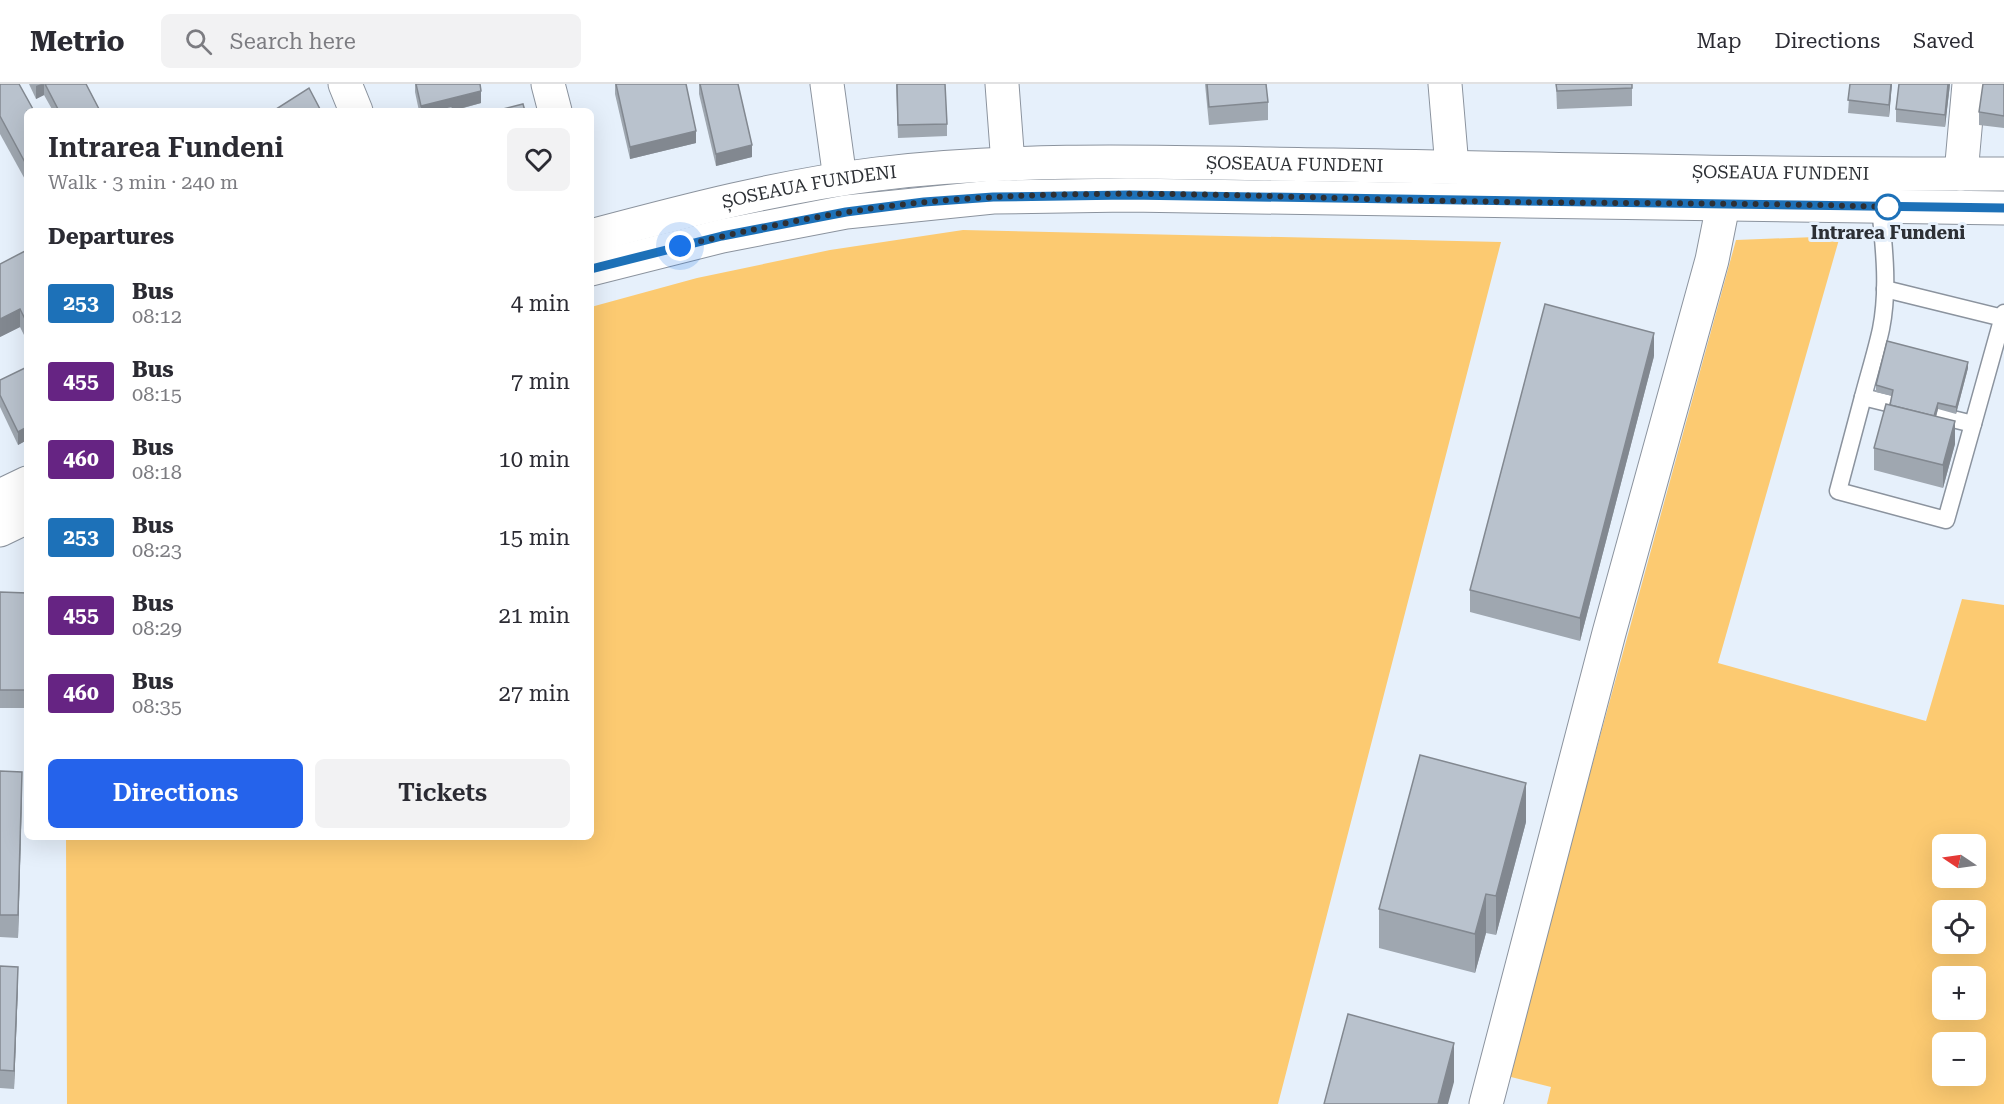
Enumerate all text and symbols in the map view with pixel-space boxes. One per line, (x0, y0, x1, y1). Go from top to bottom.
search box (161, 14, 581, 68)
text: Metrio (30, 25, 125, 58)
icon: search (182, 25, 215, 58)
text: Search here (230, 29, 356, 54)
text: Map (1697, 29, 1741, 53)
text: Directions (1774, 29, 1880, 53)
text: Saved (1913, 29, 1974, 53)
button: heart (507, 128, 570, 191)
text: Intrarea Fundeni (48, 131, 284, 164)
street label: ȘOSEAUA FUNDENI (1206, 152, 1384, 176)
street label: ȘOSEAUA FUNDENI (720, 161, 898, 213)
street label: ȘOSEAUA FUNDENI (1692, 161, 1869, 184)
text: Walk · 3 min · 240 m (48, 170, 238, 194)
marker: Intrarea Fundeni (1875, 194, 1901, 220)
place label: Intrarea Fundeni (1811, 222, 1965, 243)
text: Departures (48, 224, 174, 249)
your location (665, 231, 695, 261)
text: Bus (132, 279, 174, 304)
text: 253 (63, 291, 99, 315)
text: 4 min (511, 291, 570, 316)
text: 08:12 (132, 304, 182, 328)
text: Bus (132, 357, 174, 382)
text: 455 (63, 369, 99, 393)
text: 7 min (511, 369, 570, 394)
text: 08:15 (132, 382, 182, 406)
text: Bus (132, 435, 174, 460)
text: 460 (63, 447, 99, 471)
text: 10 min (499, 447, 570, 472)
text: 08:18 (132, 460, 182, 484)
text: Bus (132, 513, 174, 538)
text: 253 (63, 525, 99, 549)
text: 15 min (499, 525, 570, 550)
text: 08:23 (132, 538, 182, 562)
text: Bus (132, 591, 174, 616)
text: 455 (63, 603, 99, 627)
text: 21 min (499, 603, 570, 628)
text: 08:29 (132, 616, 182, 640)
text: Bus (132, 669, 174, 694)
text: 460 (63, 681, 99, 705)
text: 27 min (499, 681, 570, 706)
text: 08:35 (132, 694, 182, 718)
button: Directions (48, 759, 303, 828)
button: Tickets (315, 759, 570, 828)
north arrow (1932, 834, 1986, 888)
map controls (1932, 834, 1986, 1086)
button: locate (1932, 900, 1986, 954)
button: + (1932, 966, 1986, 1020)
button: − (1932, 1032, 1986, 1086)

